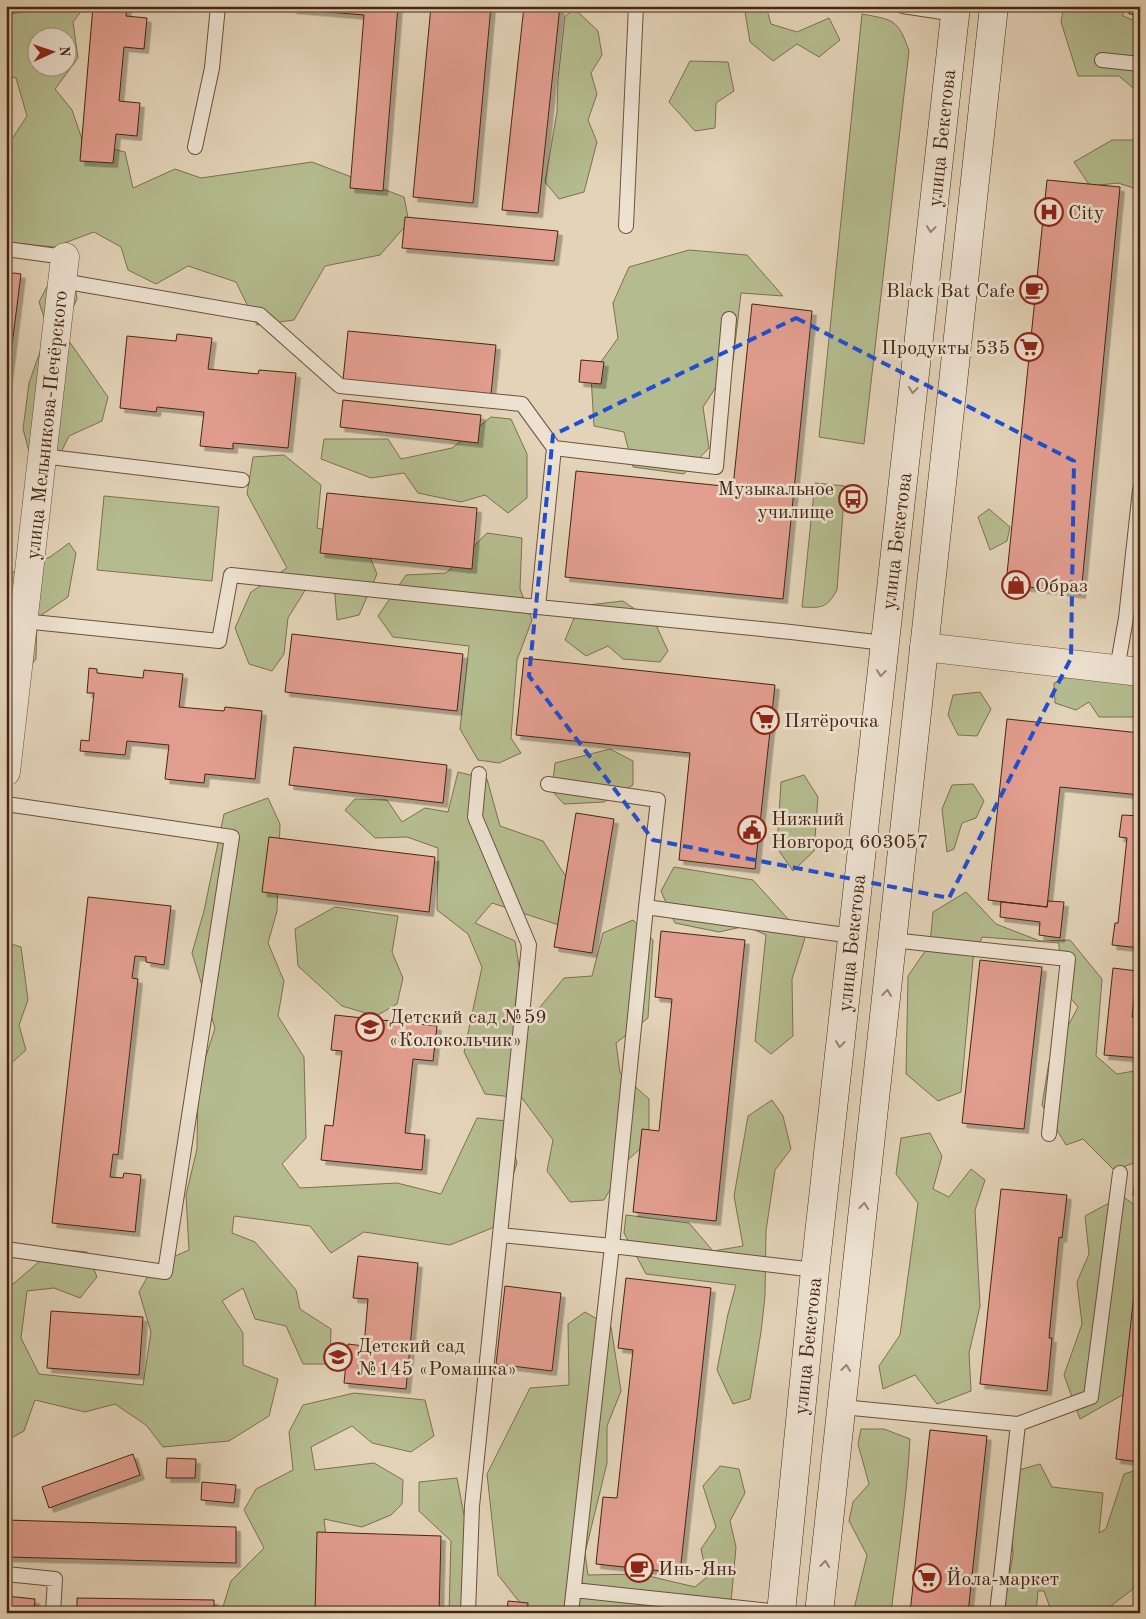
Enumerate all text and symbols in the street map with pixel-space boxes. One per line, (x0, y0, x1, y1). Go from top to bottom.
north arrow (28, 28, 78, 78)
text: N (57, 46, 71, 57)
street label: улица Бекетова (926, 68, 960, 208)
hospital icon: City (1034, 197, 1064, 227)
place label: City (1068, 204, 1105, 224)
one-way arrow (926, 225, 937, 233)
cafe icon: Black Bat Cafe (1019, 275, 1049, 305)
place label: Black Bat Cafe (886, 282, 1015, 302)
street label: улица Мельникова-Печёрского (24, 290, 72, 561)
supermarket icon: Продукты 535 (1014, 332, 1044, 362)
place label: Продукты 535 (881, 339, 1010, 359)
one-way arrow (908, 386, 919, 394)
street label: улица Бекетова (880, 471, 916, 611)
place label: Музыкальное училище (717, 480, 834, 523)
bus stop icon: Музыкальное училище (838, 484, 868, 514)
shop icon: Образ (1001, 570, 1031, 600)
place label: Образ (1035, 577, 1088, 597)
one-way arrow (876, 670, 887, 678)
supermarket icon: Пятёрочка (750, 705, 780, 735)
place label: Пятёрочка (784, 712, 879, 732)
place label: Нижний Новгород 603057 (771, 810, 929, 853)
public building icon: Нижний Новгород 603057 (737, 815, 767, 845)
street label: улица Бекетова (836, 873, 870, 1013)
one-way arrow (881, 988, 892, 996)
place label: Детский сад №59 «Колокольчик» (389, 1008, 547, 1051)
school or university icon: Детский сад №59 «Колокольчик» (355, 1012, 385, 1042)
one-way arrow (835, 1040, 846, 1048)
one-way arrow (858, 1202, 869, 1210)
street label: улица Бекетова (792, 1276, 826, 1416)
place label: Детский сад №145 «Ромашка» (357, 1337, 517, 1380)
school or university icon: Детский сад №145 «Ромашка» (323, 1342, 353, 1372)
one-way arrow (840, 1364, 851, 1372)
cafe icon: Инь-Янь (624, 1553, 654, 1583)
place label: Инь-Янь (658, 1560, 736, 1580)
one-way arrow (819, 1560, 830, 1568)
supermarket icon: Йола-маркет (912, 1563, 942, 1593)
place label: Йола-маркет (946, 1567, 1059, 1590)

